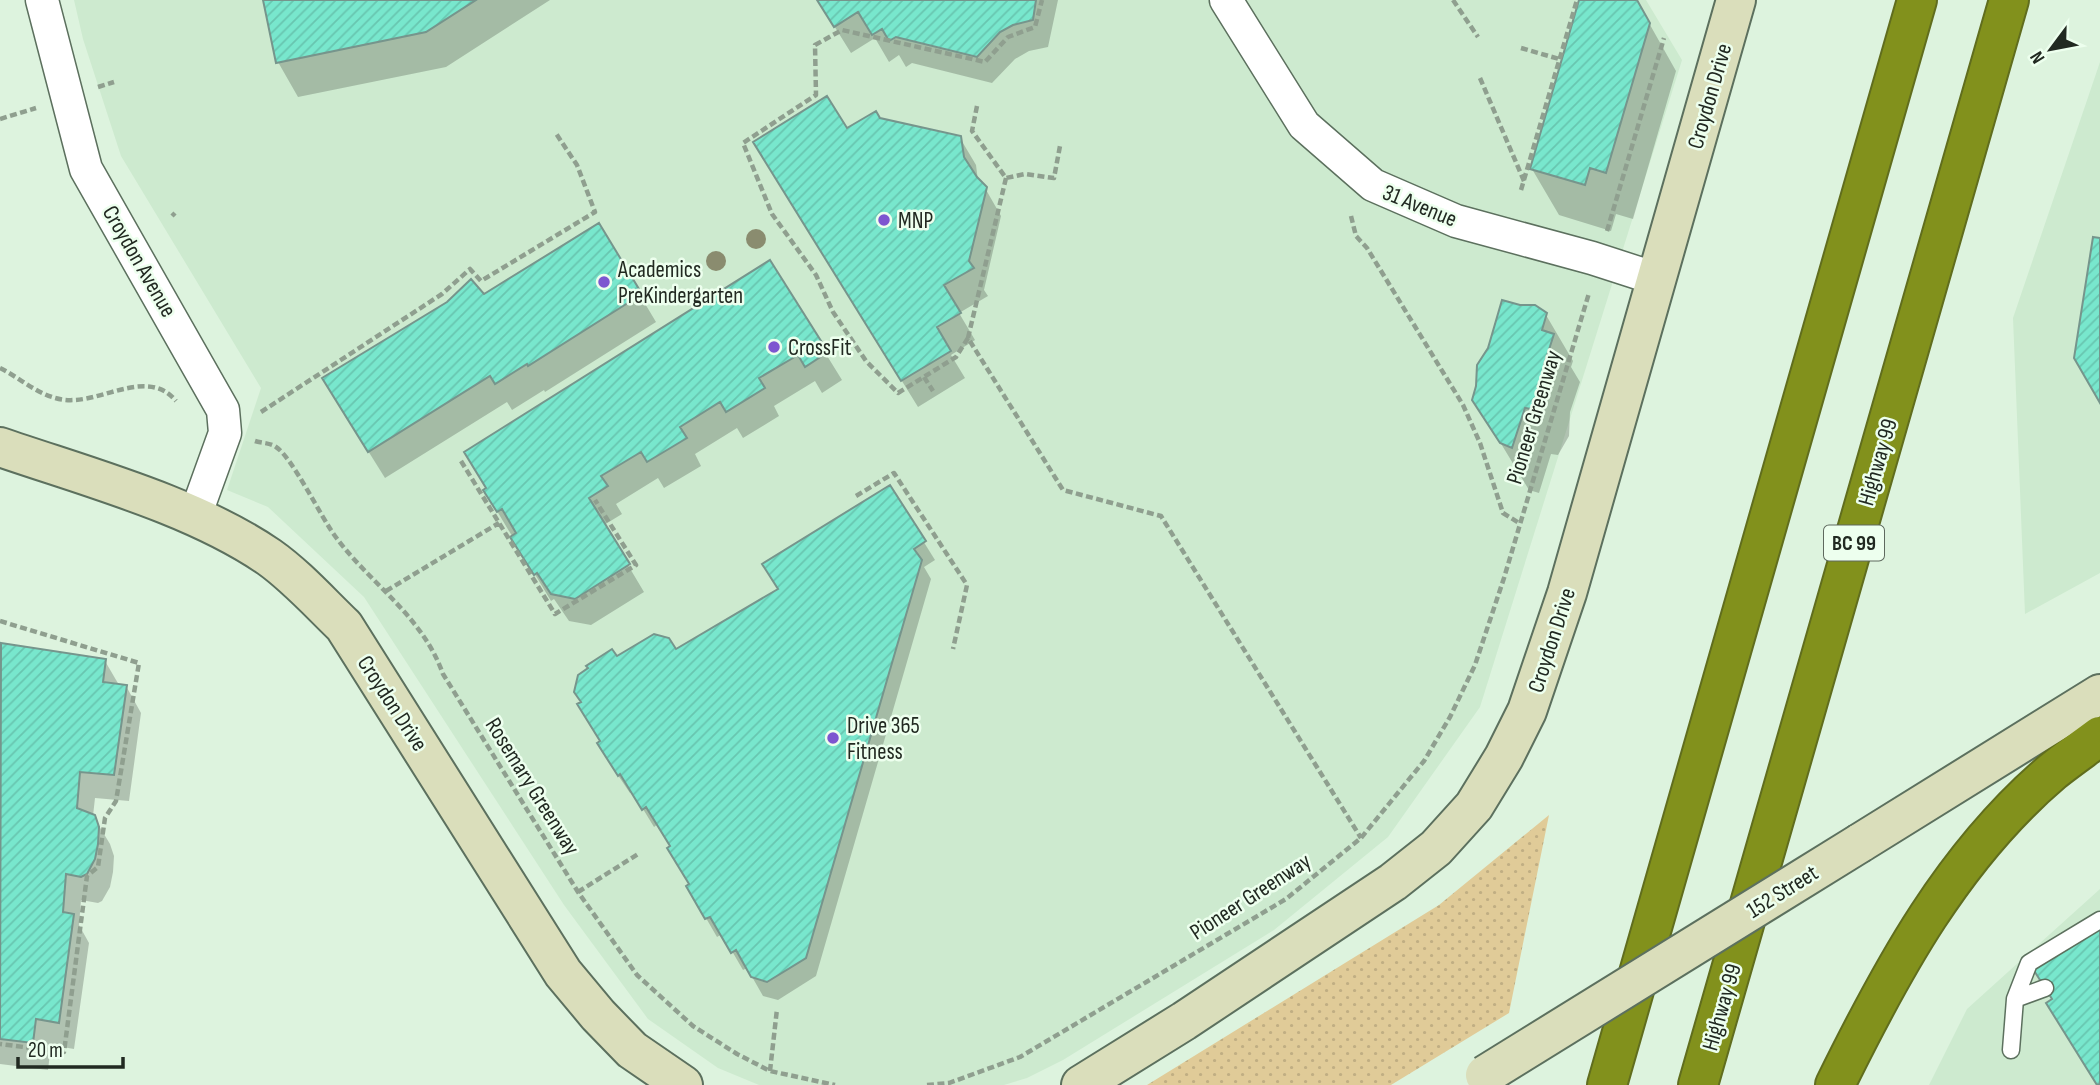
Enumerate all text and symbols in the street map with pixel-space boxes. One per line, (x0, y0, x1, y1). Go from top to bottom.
north arrow (2016, 14, 2086, 84)
street label: Croydon Drive (1682, 40, 1738, 152)
text: N (2025, 47, 2050, 68)
street label: 31 Avenue (1378, 178, 1461, 233)
street label: Croydon Avenue (96, 201, 182, 322)
place label: MNP (898, 207, 933, 235)
marker: MNP (876, 212, 892, 228)
place label: Academics PreKindergarten (617, 256, 743, 310)
marker: Academics PreKindergarten (596, 274, 612, 290)
place label: CrossFit (788, 334, 851, 362)
marker: CrossFit (766, 339, 782, 355)
street label: Pioneer Greenway (1500, 347, 1568, 488)
street label: Highway 99 (1852, 416, 1904, 509)
road number: BC 99 (1824, 526, 1884, 560)
street label: Croydon Drive (1522, 585, 1582, 696)
street label: Croydon Drive (351, 651, 433, 757)
place label: Drive 365 Fitness (847, 712, 920, 766)
street label: Rosemary Greenway (479, 713, 586, 860)
marker: Drive 365 Fitness (825, 730, 841, 746)
street label: Pioneer Greenway (1185, 847, 1316, 946)
street label: 152 Street (1742, 859, 1823, 925)
street label: Highway 99 (1696, 961, 1748, 1054)
scale bar (18, 1026, 122, 1070)
text: 20 m (28, 1038, 63, 1063)

